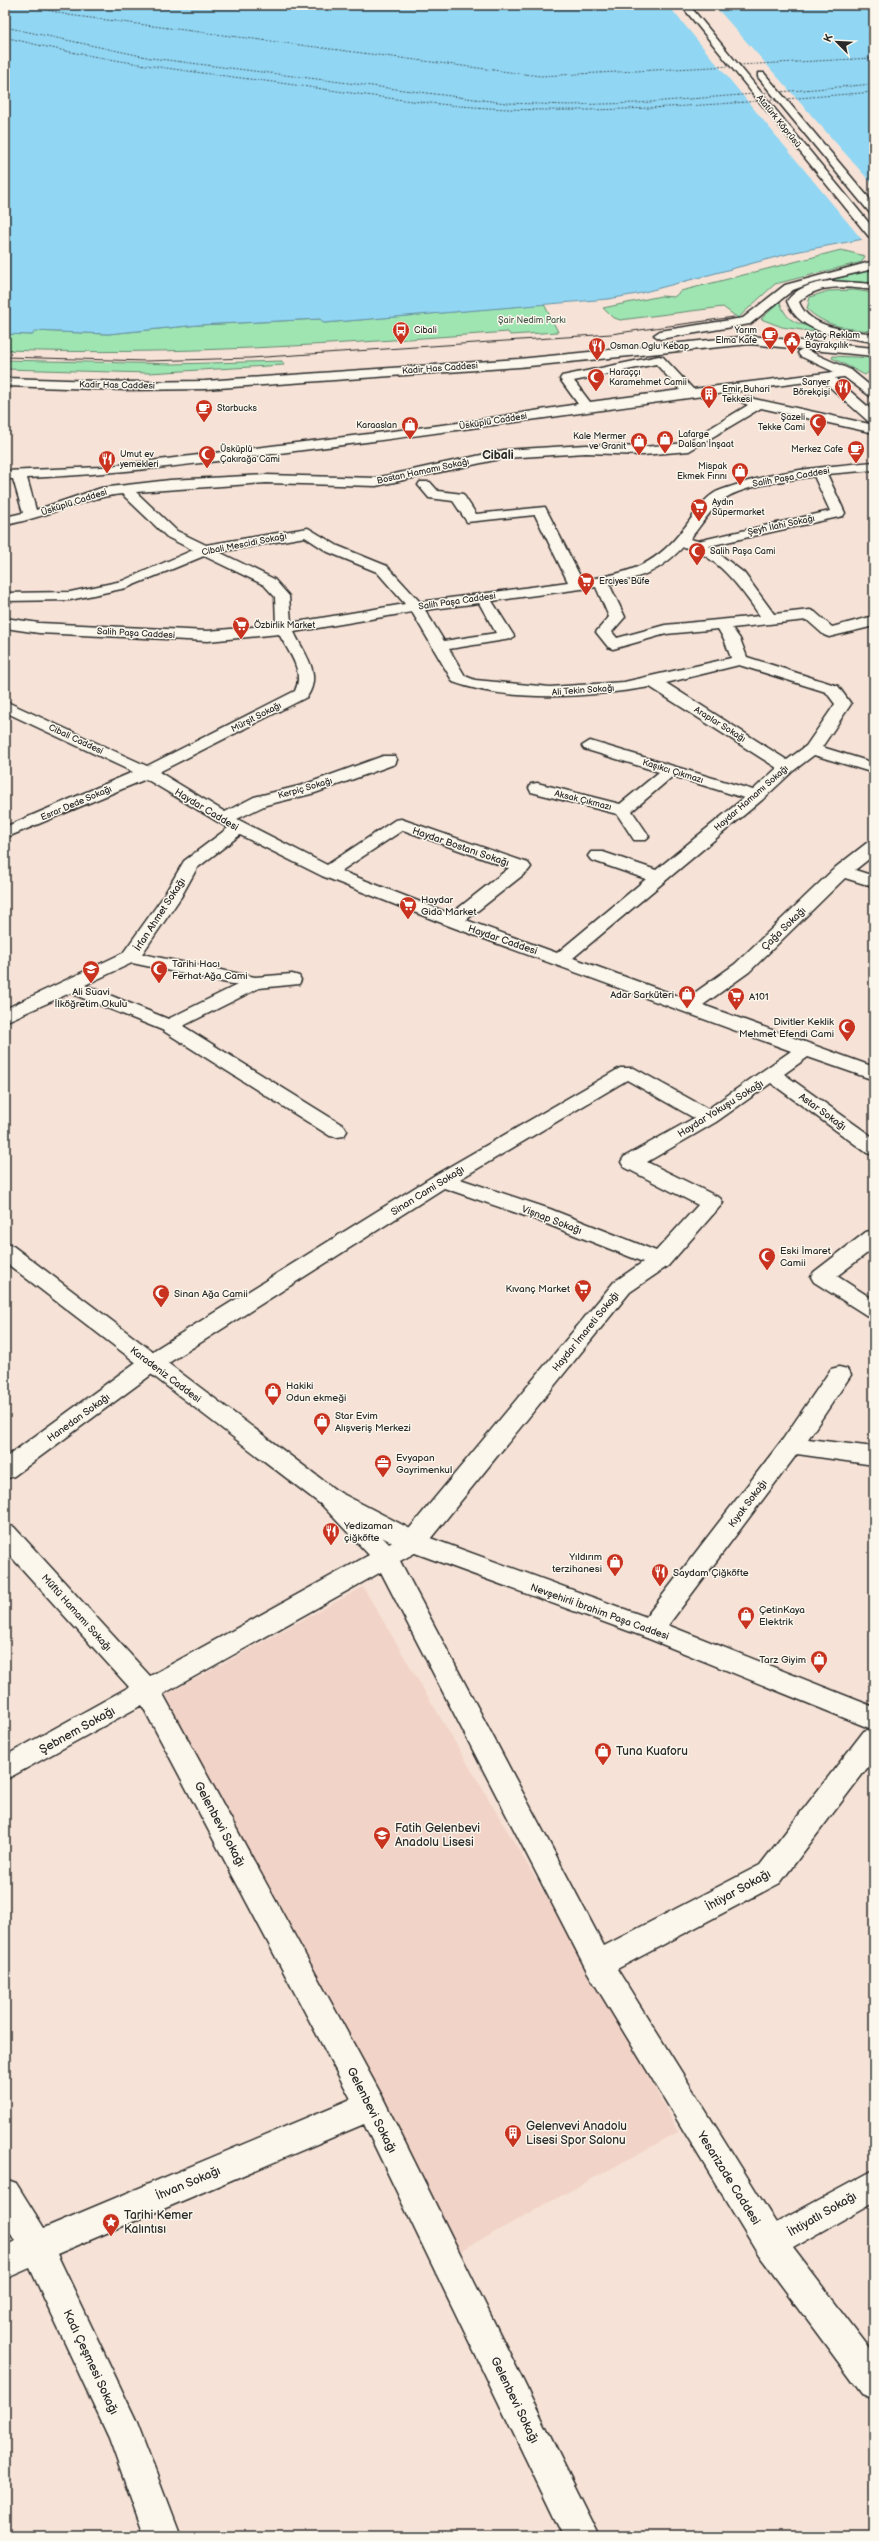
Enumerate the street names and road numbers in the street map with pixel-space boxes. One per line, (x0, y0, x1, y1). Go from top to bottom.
street label: Atatürk Köprüsü (754, 93, 803, 150)
street label: Kadir Has Caddesi (402, 360, 478, 377)
street label: Kadir Has Caddesi (79, 379, 155, 392)
street label: Üsküplü Caddesi (458, 410, 528, 432)
street label: Bostan Hamamı Sokağı (376, 456, 470, 487)
street label: Salih Paşa Caddesi (752, 465, 831, 490)
street label: Üsküplü Caddesi (40, 486, 108, 518)
street label: Şeyh İlahi Sokağı (746, 512, 816, 538)
street label: Cibali Mescidi Sokağı (201, 531, 288, 558)
street label: Salih Paşa Caddesi (418, 591, 497, 612)
street label: Salih Paşa Caddesi (97, 626, 175, 641)
street label: Ali Tekin Sokağı (551, 683, 615, 698)
street label: Mürşit Sokağı (229, 700, 283, 735)
street label: Araplar Sokağı (692, 704, 748, 745)
street label: Cibali Caddesi (47, 722, 105, 757)
street label: Kaşıkcı Çıkmazı (641, 757, 705, 786)
street label: Haydar Hamamı Sokağı (712, 763, 791, 834)
street label: Kerpiç Sokağı (277, 775, 334, 801)
street label: Esrar Dede Sokağı (39, 784, 113, 823)
street label: Haydar Caddesi (172, 786, 241, 834)
street label: Aksak Çıkmazı (553, 788, 612, 813)
street label: Haydar Bostanı Sokağı (411, 825, 511, 869)
street label: İrfan Ahmet Sokağı (132, 876, 188, 953)
street label: Çağa Sokağı (759, 905, 808, 953)
street label: Haydar Caddesi (467, 922, 539, 957)
street label: Haydar Yokuşu Sokağı (676, 1078, 766, 1140)
street label: Astar Sokağı (796, 1091, 848, 1133)
street label: Sinan Cami Sokağı (389, 1163, 466, 1218)
street label: Vişnap Sokağı (520, 1203, 583, 1237)
street label: Haydar İmareti Sokağı (550, 1289, 622, 1374)
street label: Karadeniz Caddesi (128, 1344, 203, 1405)
street label: Hanedan Sokağı (45, 1391, 112, 1445)
street label: Kıyak Sokağı (726, 1477, 770, 1530)
street label: Müftü Hamamı Sokağı (39, 1572, 114, 1653)
street label: Nevşehirli İbrahim Paşa Caddesi (529, 1581, 671, 1643)
street label: Şebnem Sokağı (37, 1703, 118, 1757)
street label: Gelenbevi Sokağı (191, 1779, 248, 1870)
street label: İhtiyar Sokağı (703, 1865, 774, 1914)
street label: Gelenbevi Sokağı (343, 2065, 400, 2156)
street label: Yesarizade Caddesi (693, 2128, 764, 2228)
street label: İhvan Sokağı (153, 2162, 223, 2204)
street label: İhtiyatlı Sokağı (785, 2188, 859, 2240)
street label: Kadı Çeşmesi Sokağı (60, 2307, 122, 2417)
street label: Gelenbevi Sokağı (487, 2355, 542, 2446)

